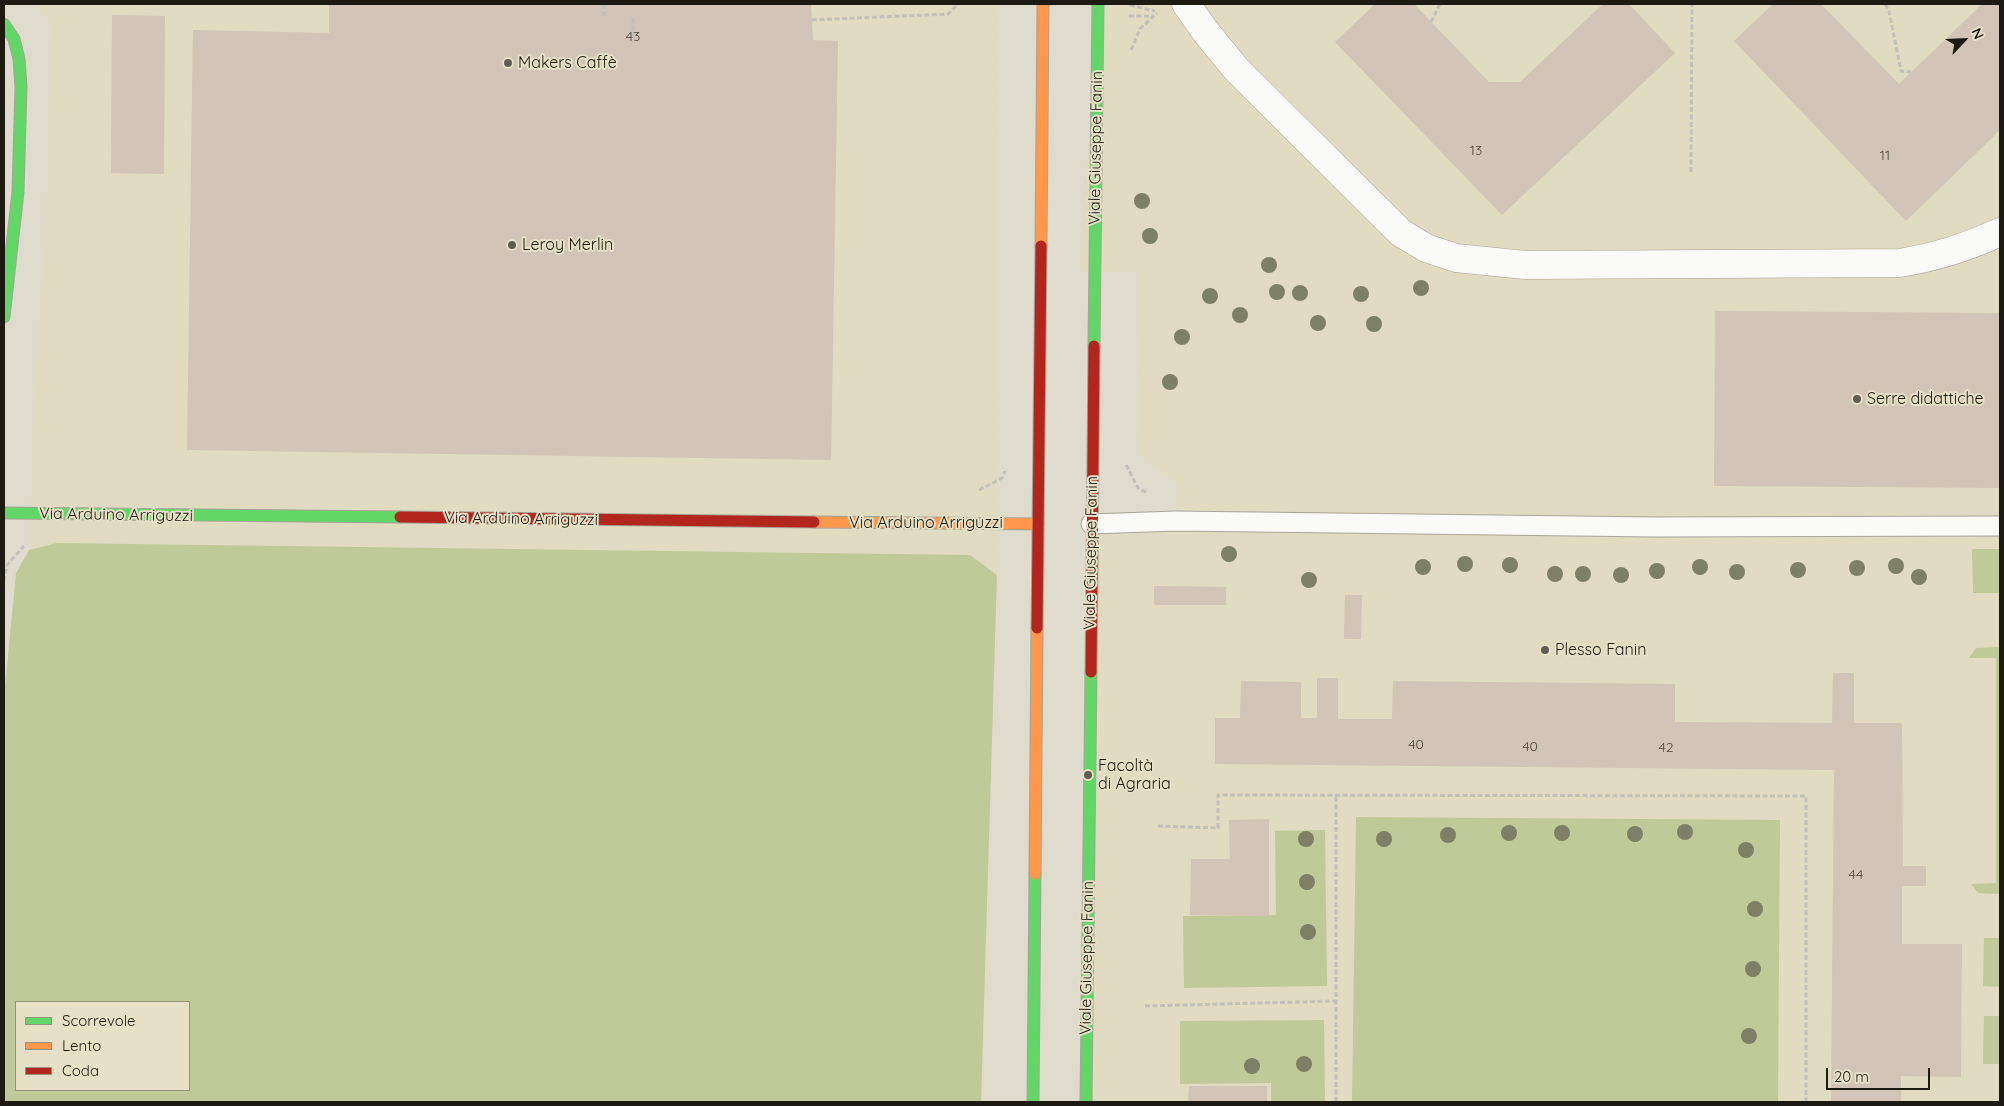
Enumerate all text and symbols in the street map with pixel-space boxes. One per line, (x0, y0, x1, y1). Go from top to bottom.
north arrow (1939, 15, 1989, 65)
text: N (1967, 25, 1988, 42)
house number: 43 (626, 29, 640, 45)
place label: Makers Caffè (518, 53, 617, 73)
marker: Makers Caffè (502, 57, 514, 69)
street label: Viale Giuseppe Fanin (1085, 71, 1107, 225)
house number: 13 (1470, 143, 1482, 159)
house number: 11 (1880, 148, 1890, 164)
place label: Leroy Merlin (522, 235, 613, 255)
marker: Leroy Merlin (506, 239, 518, 251)
place label: Serre didattiche (1867, 389, 1984, 409)
marker: Serre didattiche (1851, 393, 1863, 405)
street label: Viale Giuseppe Fanin (1080, 476, 1102, 630)
street label: Via Arduino Arriguzzi (39, 504, 193, 526)
street label: Via Arduino Arriguzzi (444, 508, 598, 530)
street label: Via Arduino Arriguzzi (849, 513, 1003, 533)
place label: Plesso Fanin (1555, 640, 1646, 660)
marker: Plesso Fanin (1539, 644, 1551, 656)
house number: 40 (1408, 737, 1424, 753)
house number: 40 (1522, 739, 1538, 755)
house number: 42 (1658, 740, 1674, 756)
place label: Facoltà di Agraria (1098, 756, 1171, 794)
marker: Facoltà di Agraria (1082, 769, 1094, 781)
house number: 44 (1849, 867, 1863, 883)
street label: Viale Giuseppe Fanin (1076, 881, 1098, 1035)
legend (15, 1001, 190, 1091)
text: Scorrevole (62, 1011, 136, 1030)
text: Lento (62, 1036, 101, 1055)
scale bar (1829, 1058, 1933, 1090)
text: Coda (62, 1061, 99, 1080)
text: 20 m (1834, 1067, 1869, 1086)

